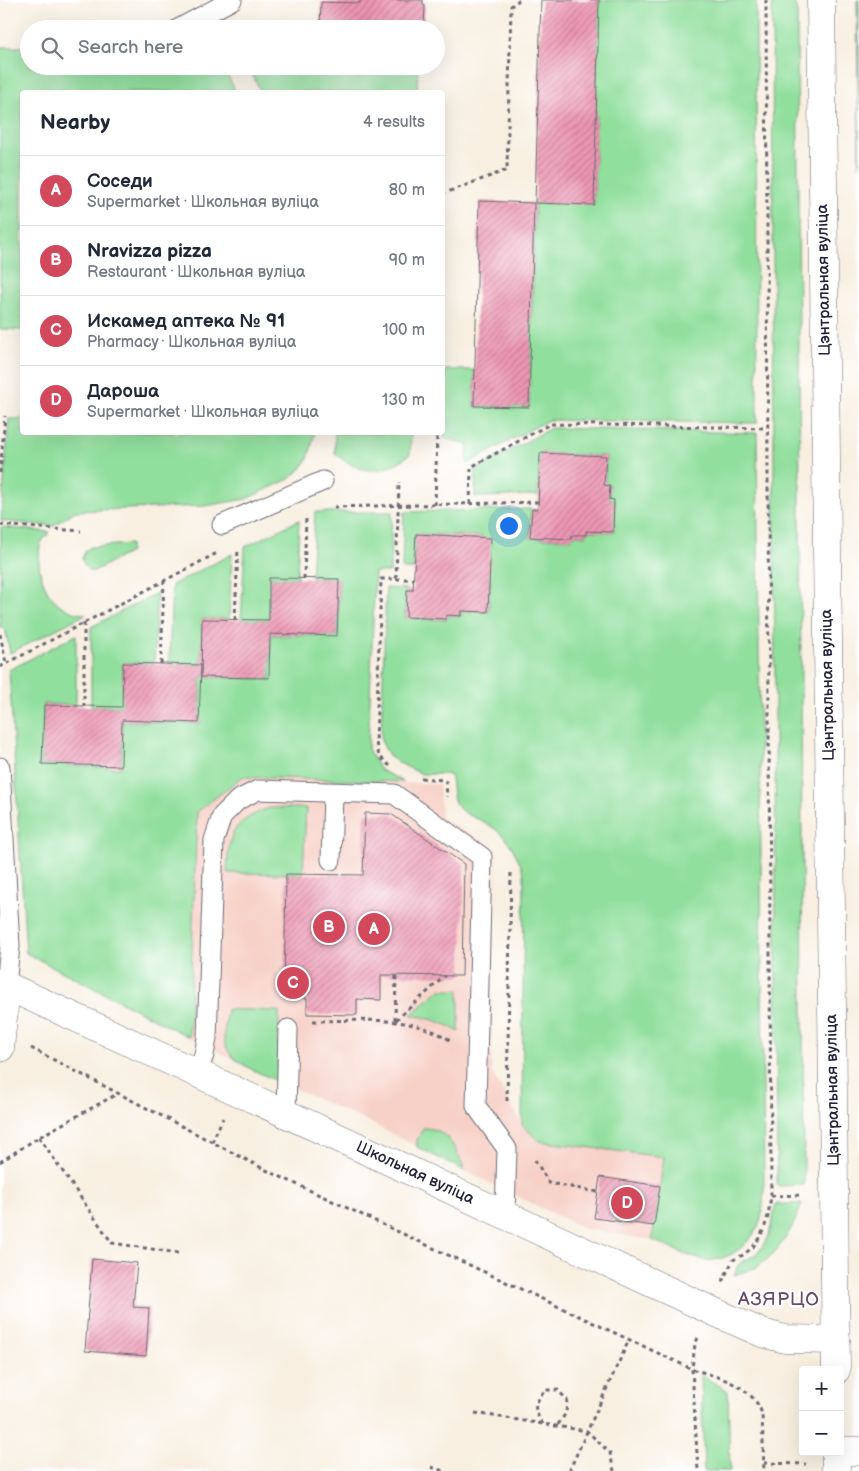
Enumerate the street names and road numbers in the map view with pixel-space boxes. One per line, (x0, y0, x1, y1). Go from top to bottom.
street label: Цэнтральная вуліца (813, 203, 835, 356)
street label: Цэнтральная вуліца (817, 608, 839, 761)
street label: Цэнтральная вуліца (822, 1013, 844, 1166)
street label: Школьная вуліца (353, 1137, 478, 1209)

